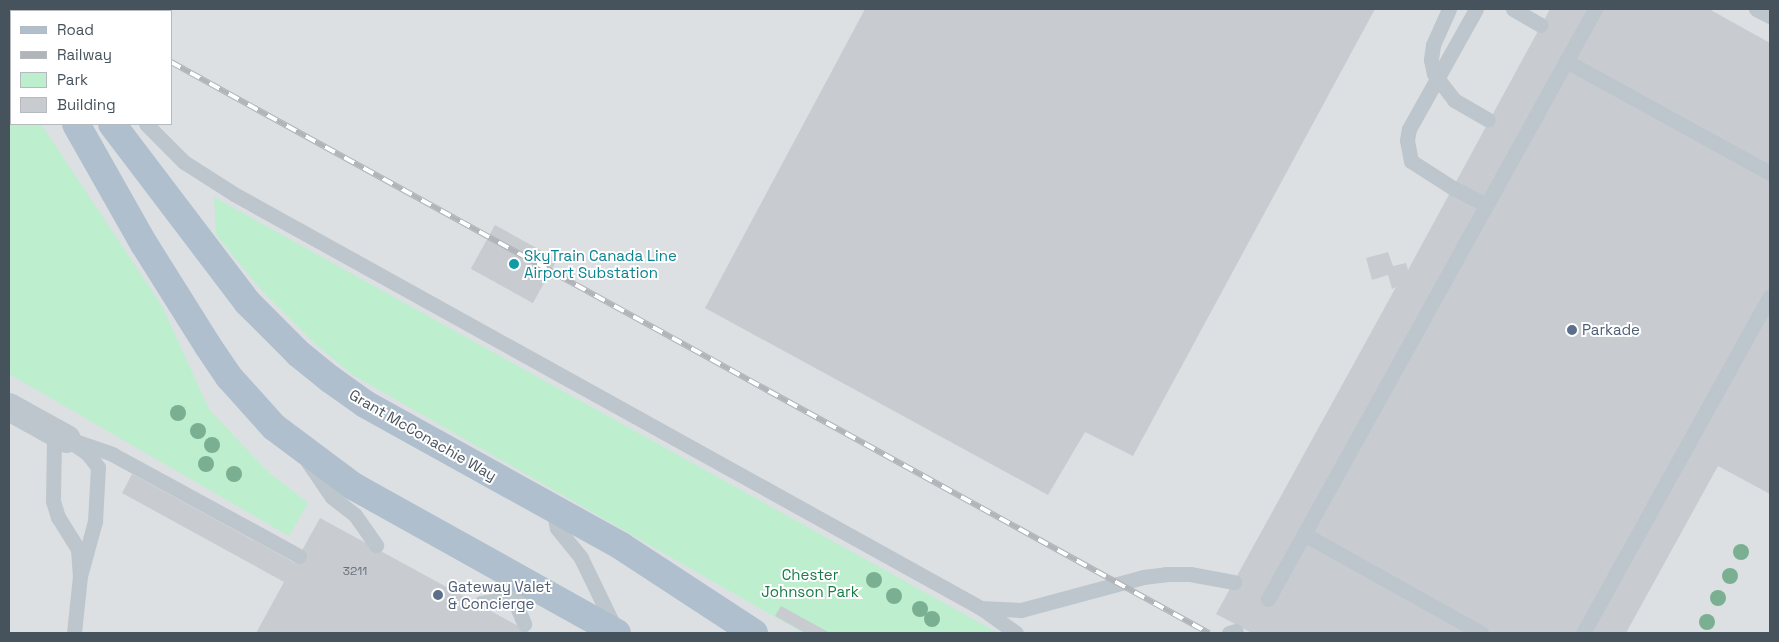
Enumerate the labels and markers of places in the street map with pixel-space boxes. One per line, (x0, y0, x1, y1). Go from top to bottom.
place label: SkyTrain Canada Line Airport Substation (524, 246, 677, 281)
marker: SkyTrain Canada Line Airport Substation (508, 258, 520, 270)
place label: Parkade (1582, 321, 1640, 339)
marker: Parkade (1566, 324, 1578, 336)
place label: Gateway Valet & Concierge (448, 577, 551, 612)
marker: Gateway Valet & Concierge (432, 589, 444, 601)

